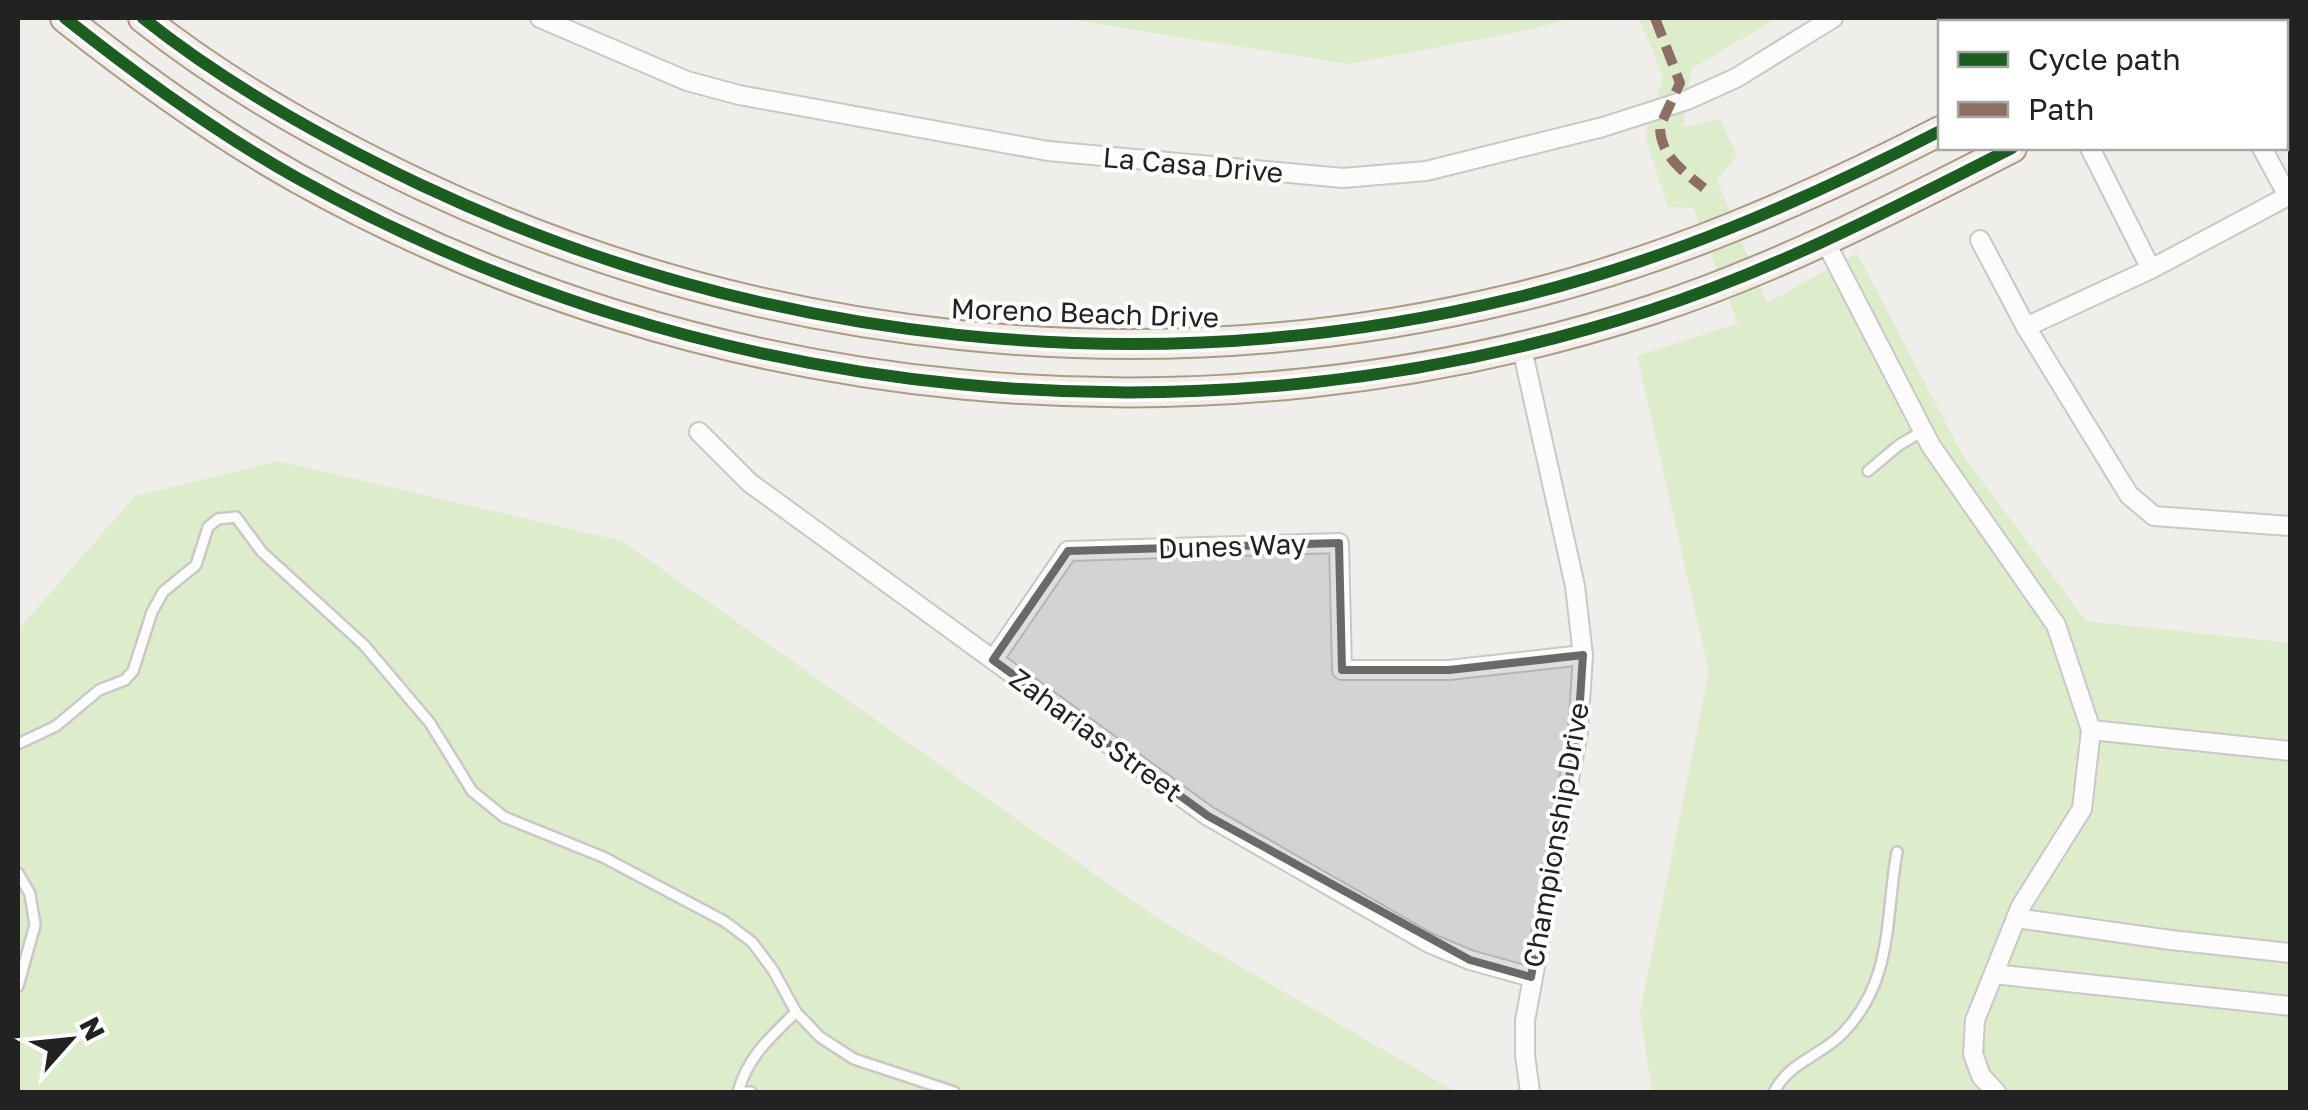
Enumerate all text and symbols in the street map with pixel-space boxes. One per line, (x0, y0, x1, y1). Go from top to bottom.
legend (1938, 20, 2288, 150)
text: Cycle path (2028, 41, 2181, 77)
text: Path (2028, 91, 2094, 127)
street label: La Casa Drive (1101, 140, 1285, 189)
street label: Moreno Beach Drive (950, 291, 1220, 334)
street label: Dunes Way (1157, 526, 1307, 565)
street label: Zaharias Street (1004, 661, 1189, 808)
street label: Championship Drive (1516, 700, 1595, 970)
north arrow (20, 990, 120, 1090)
text: N (73, 1011, 112, 1045)

